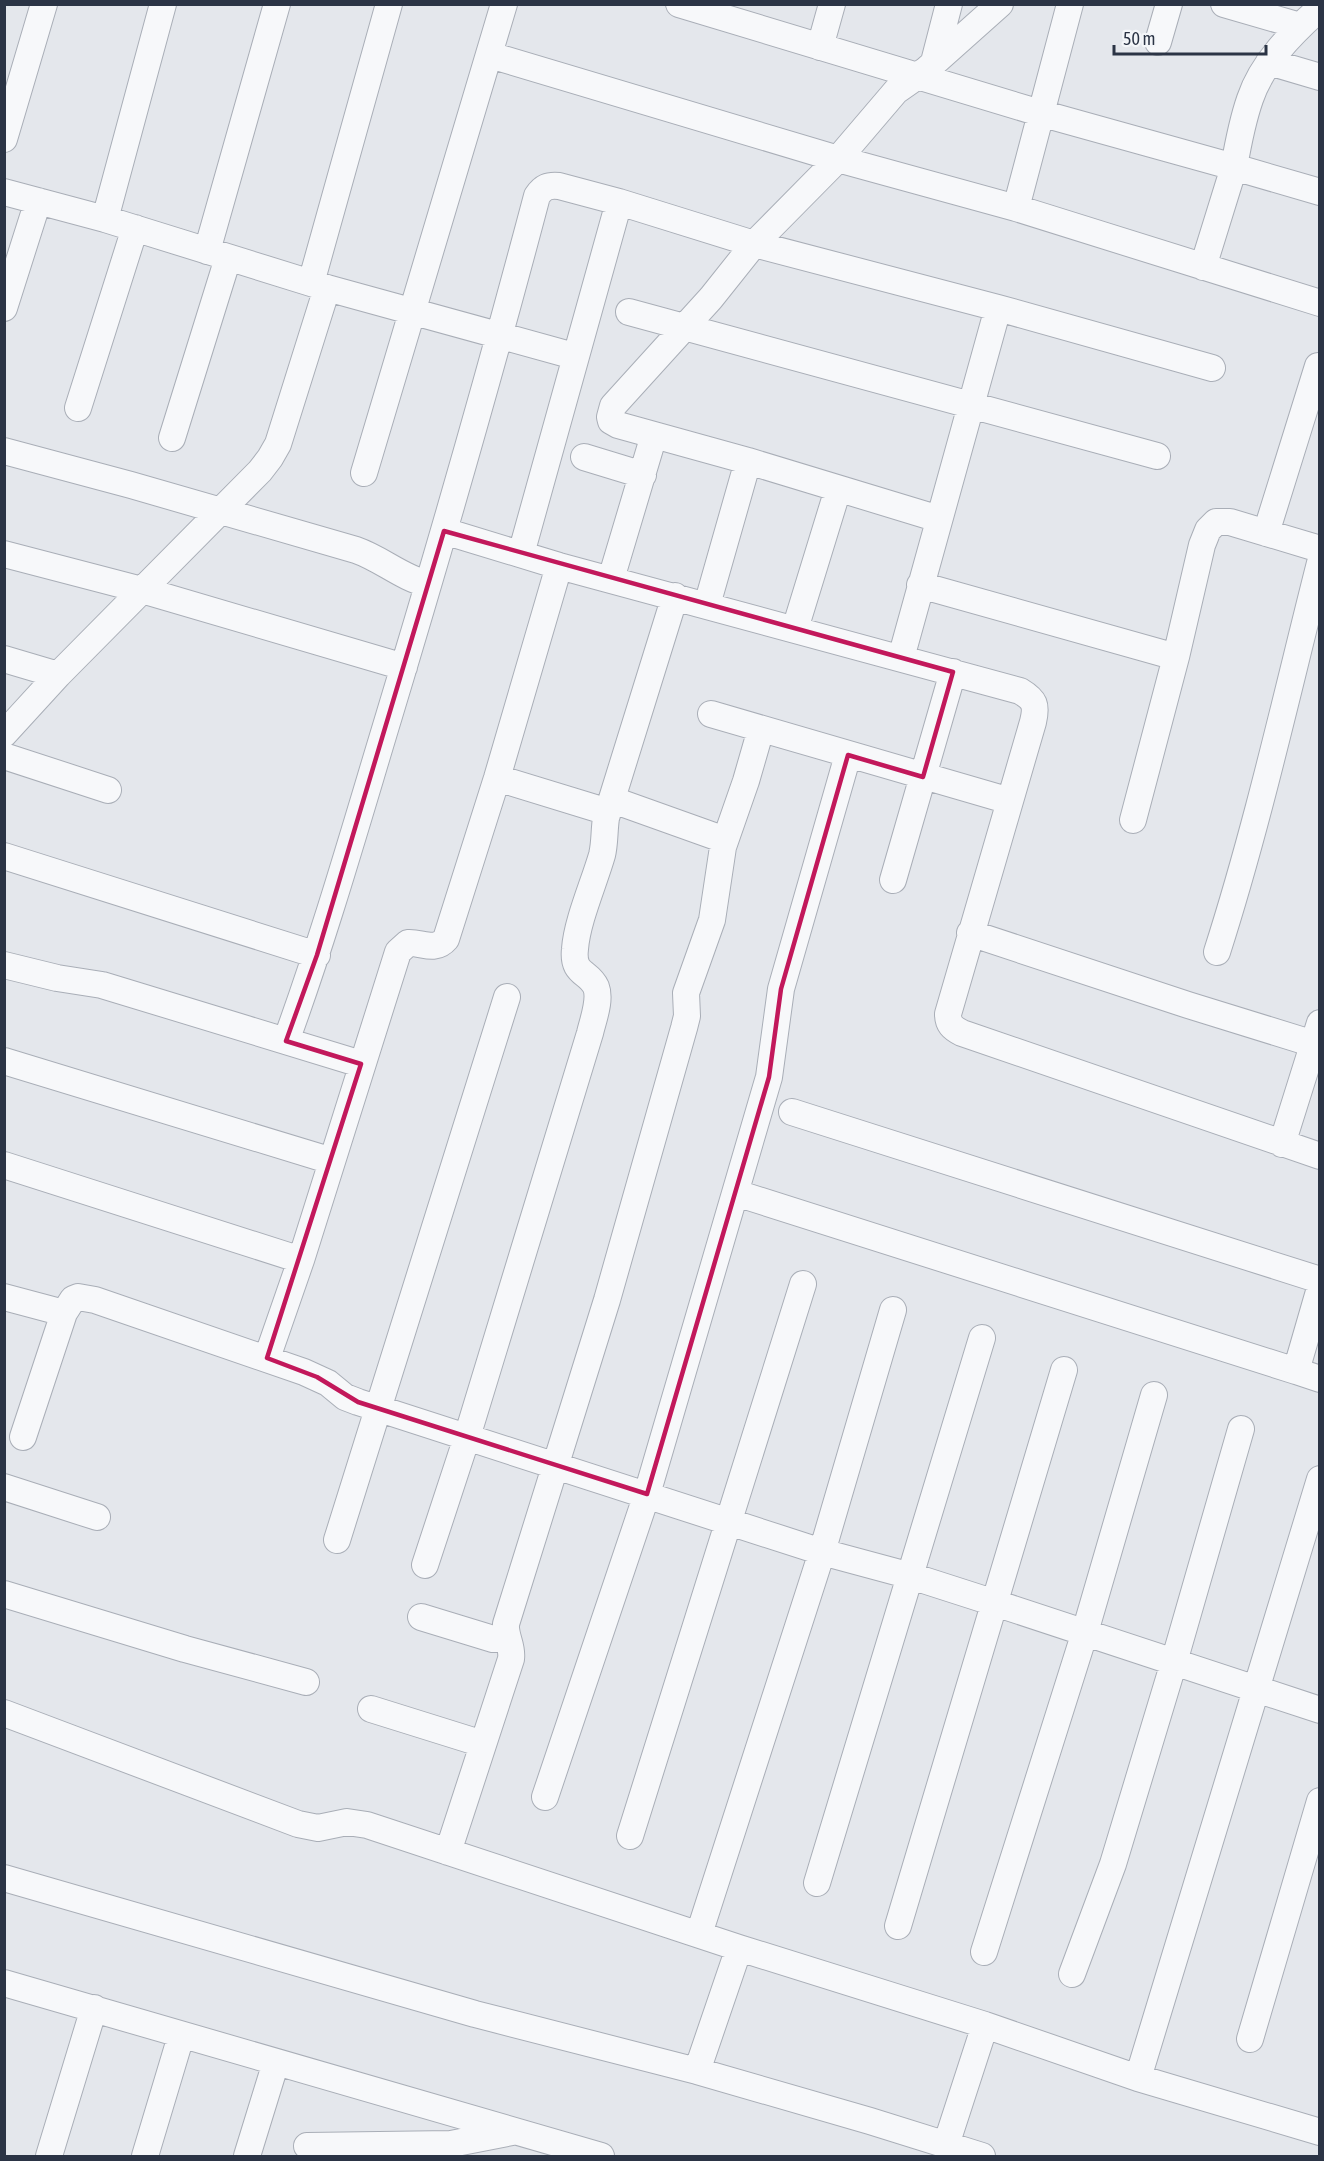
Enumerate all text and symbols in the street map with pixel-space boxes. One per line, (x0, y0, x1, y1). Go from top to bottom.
scale bar (1114, 18, 1266, 56)
text: 50 m (1123, 28, 1155, 49)

